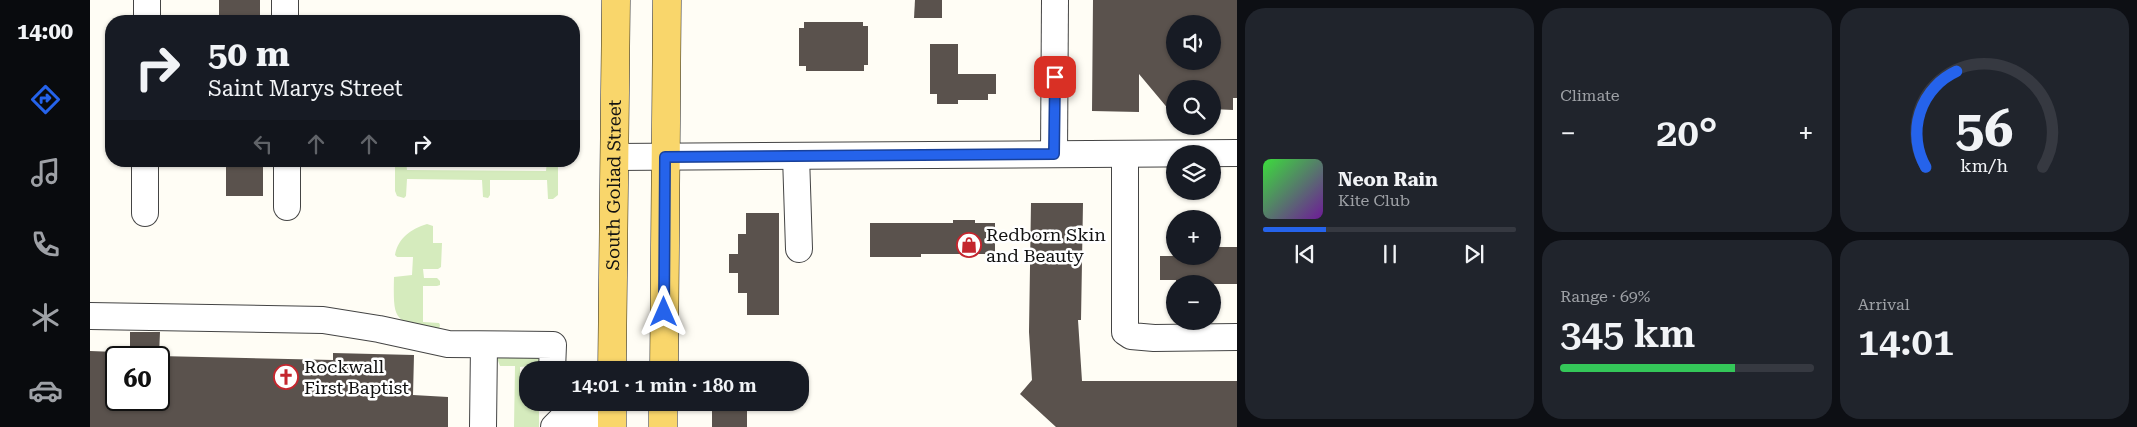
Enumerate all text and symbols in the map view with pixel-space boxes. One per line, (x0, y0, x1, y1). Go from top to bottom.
map controls (1166, 15, 1221, 330)
button: sound (1166, 15, 1221, 70)
text: 14:00 (17, 19, 73, 44)
text: 50 m (208, 34, 290, 75)
icon: right (125, 35, 190, 100)
pin (1034, 56, 1076, 98)
icon: arrive (1041, 63, 1069, 91)
text: Saint Marys Street (208, 76, 403, 101)
button: search (1166, 80, 1221, 135)
icon: directions (28, 82, 63, 117)
text: Climate (1560, 86, 1620, 105)
text: 56 (1955, 98, 2013, 159)
street label: South Goliad Street (602, 99, 625, 271)
text: 20° (1656, 111, 1718, 155)
text: − (1560, 117, 1576, 150)
text: + (1798, 117, 1814, 150)
icon: left (249, 130, 277, 158)
icon: ahead (302, 130, 330, 158)
icon: ahead (355, 130, 383, 158)
icon: right (408, 130, 436, 158)
button: layers (1166, 145, 1221, 200)
icon: music (28, 155, 63, 190)
text: km/h (1960, 155, 2009, 176)
text: Neon Rain (1338, 168, 1438, 191)
text: Kite Club (1338, 191, 1410, 210)
button: + (1166, 210, 1221, 265)
place label: Redborn Skin and Beauty (986, 224, 1106, 266)
icon: phone (28, 227, 63, 262)
shop icon: Redborn Skin and Beauty (956, 232, 982, 258)
icon: previous (1291, 240, 1319, 268)
icon: pause (1376, 240, 1404, 268)
icon: next (1460, 240, 1488, 268)
button: − (1166, 275, 1221, 330)
position arrow (637, 285, 689, 337)
text: Range · 69% (1560, 287, 1650, 306)
text: Arrival (1858, 295, 1910, 314)
icon: climate (28, 300, 63, 335)
text: 345 km (1560, 312, 1695, 356)
text: 14:01 (1858, 320, 1954, 364)
speed limit sign: 60 (105, 346, 170, 411)
place label: Rockwall First Baptist (304, 356, 409, 398)
church icon: Rockwall First Baptist (273, 364, 299, 390)
icon: car (28, 373, 63, 408)
text: 14:01 · 1 min · 180 m (571, 374, 757, 397)

